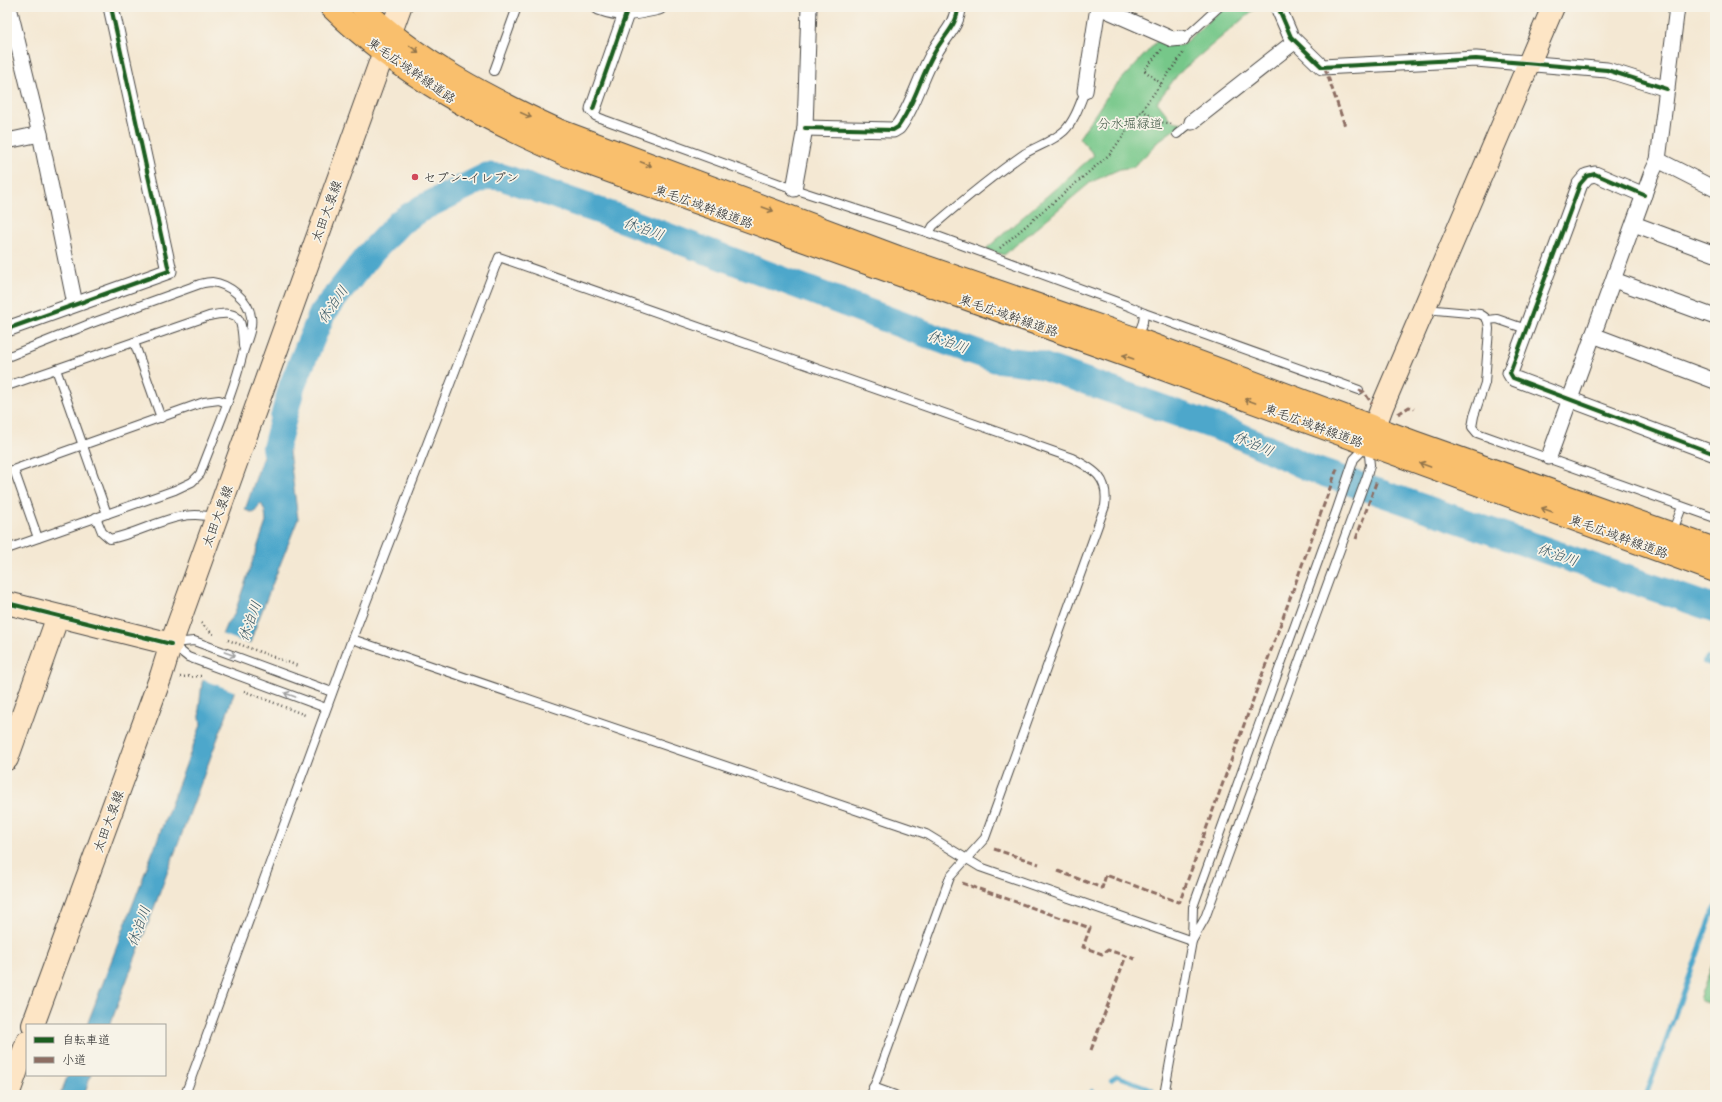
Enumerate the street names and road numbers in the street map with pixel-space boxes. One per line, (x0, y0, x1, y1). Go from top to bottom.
street label: 東毛広域幹線道路 (364, 33, 460, 107)
street label: 太田大泉線 (306, 176, 346, 245)
street label: 東毛広域幹線道路 (652, 180, 756, 232)
street label: 東毛広域幹線道路 (957, 290, 1061, 340)
street label: 東毛広域幹線道路 (1262, 399, 1366, 451)
street label: 太田大泉線 (197, 481, 237, 550)
street label: 東毛広域幹線道路 (1567, 510, 1671, 562)
street label: 太田大泉線 (88, 786, 128, 855)

